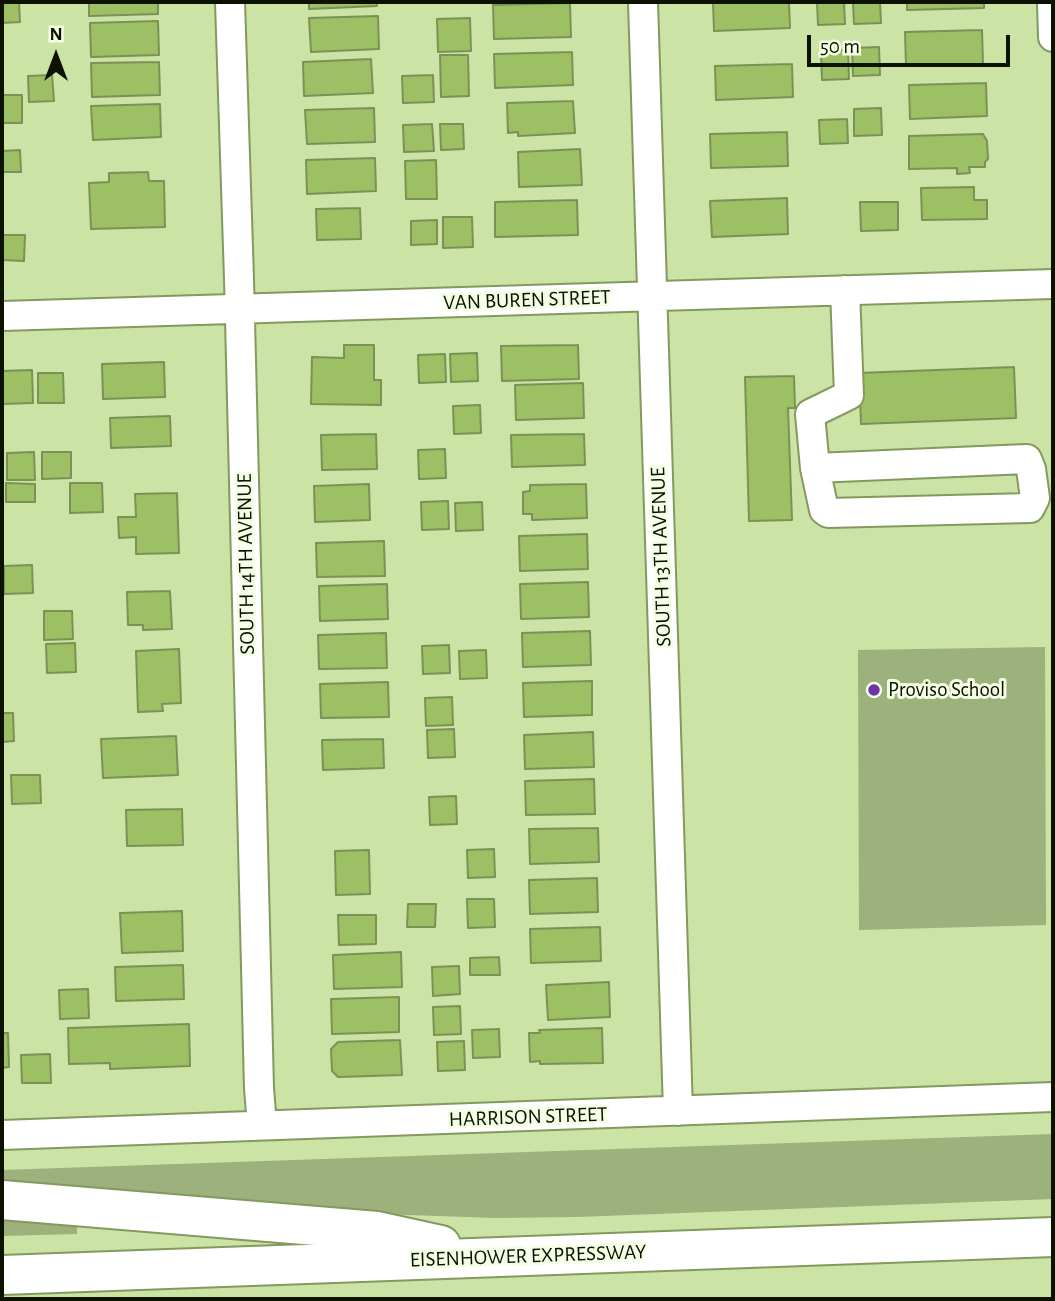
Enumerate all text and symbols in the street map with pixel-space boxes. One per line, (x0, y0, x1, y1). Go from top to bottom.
north arrow (21, 21, 91, 91)
scale bar (810, 21, 1013, 65)
text: N (49, 25, 63, 44)
text: 50 m (820, 36, 860, 57)
street label: VAN BUREN STREET (443, 284, 611, 316)
street label: SOUTH 13TH AVENUE (645, 467, 677, 647)
street label: SOUTH 14TH AVENUE (232, 473, 260, 655)
place label: Proviso School (888, 677, 1005, 703)
marker: Proviso School (866, 682, 882, 698)
street label: HARRISON STREET (448, 1102, 608, 1132)
street label: EISENHOWER EXPRESSWAY (409, 1239, 647, 1273)

